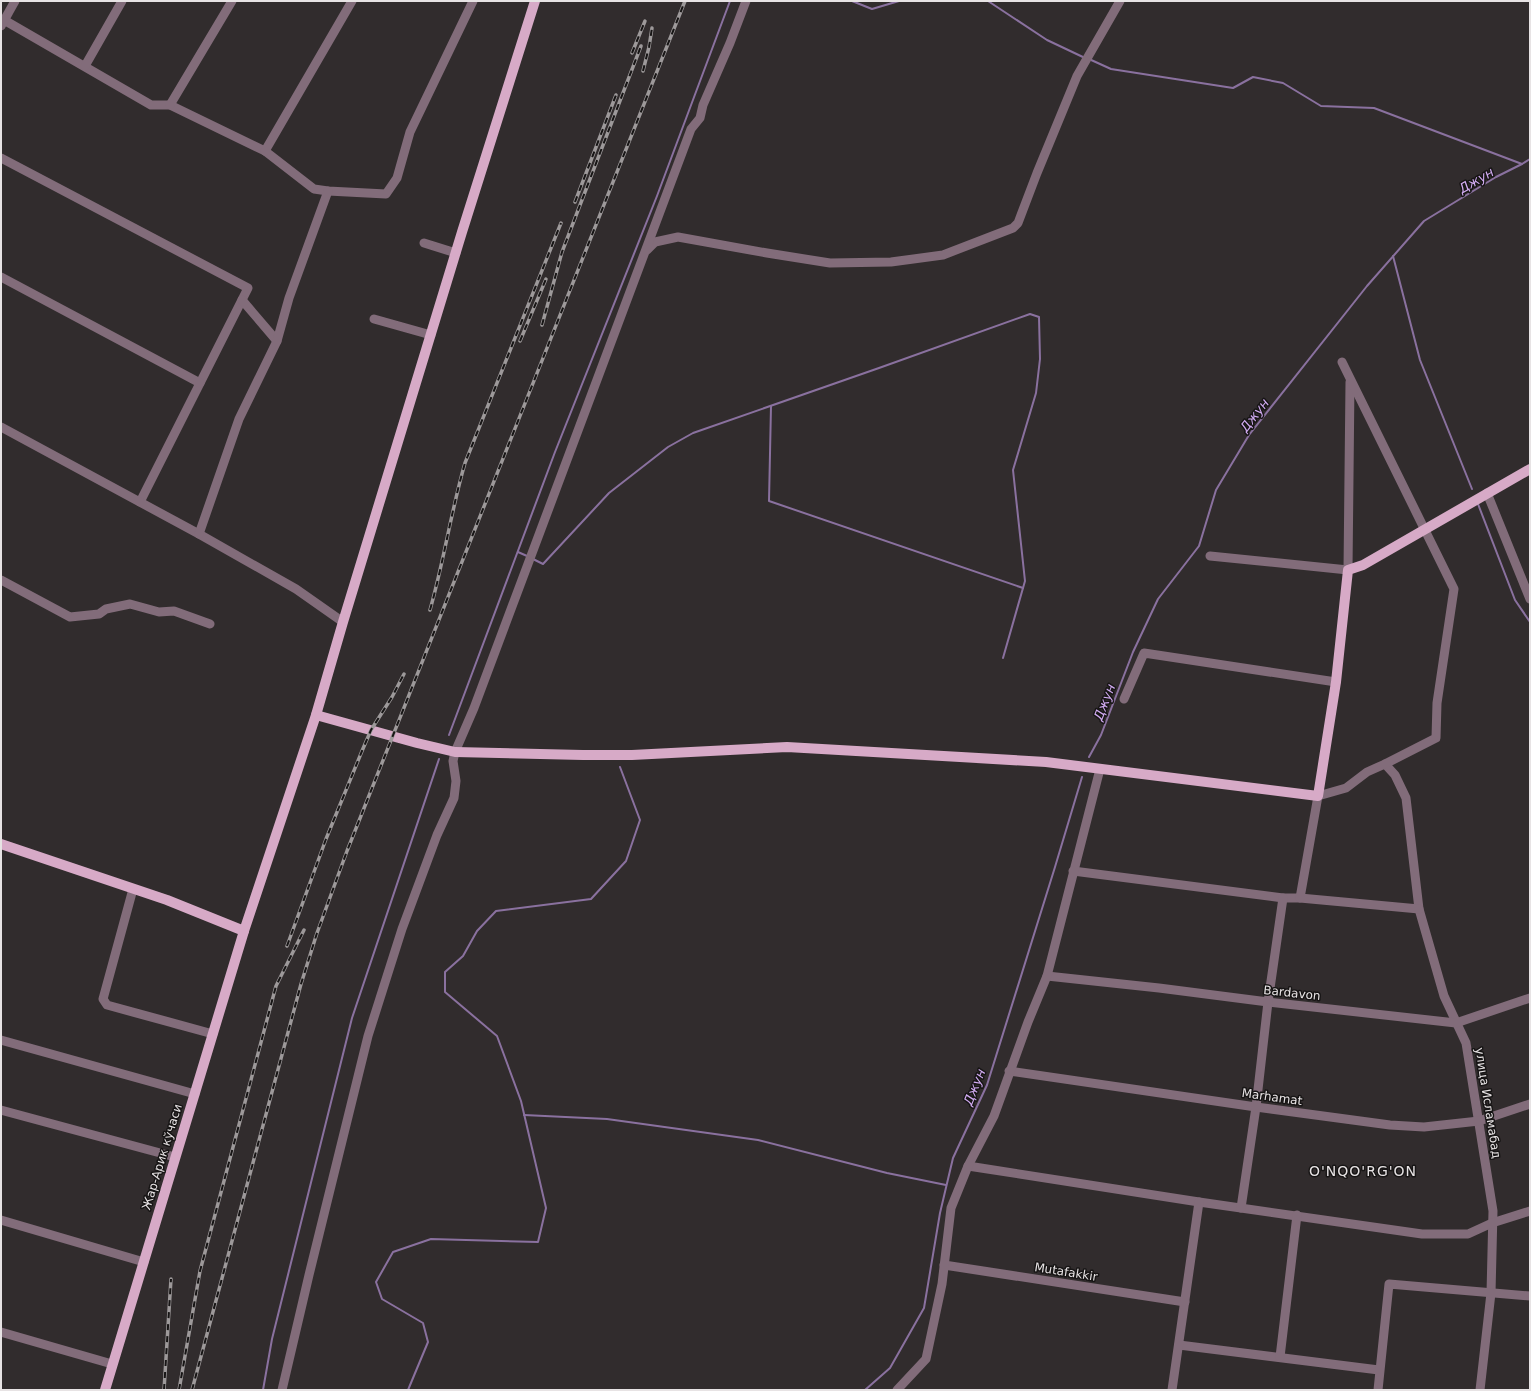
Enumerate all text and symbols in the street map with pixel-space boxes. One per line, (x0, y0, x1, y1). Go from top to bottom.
water label: Джун (1455, 164, 1497, 197)
water label: Джун (1236, 395, 1272, 436)
water label: Джун (1090, 681, 1118, 724)
street label: Bardavon (1263, 983, 1321, 1003)
street label: улица Исламабад (1472, 1047, 1504, 1159)
water label: Джун (960, 1066, 989, 1109)
street label: Marhamat (1241, 1086, 1304, 1108)
street label: Жар-Арик кўчаси (139, 1102, 185, 1212)
district label: O'NQO'RG'ON (1309, 1163, 1417, 1179)
street label: Mutafakkir (1033, 1260, 1099, 1284)

